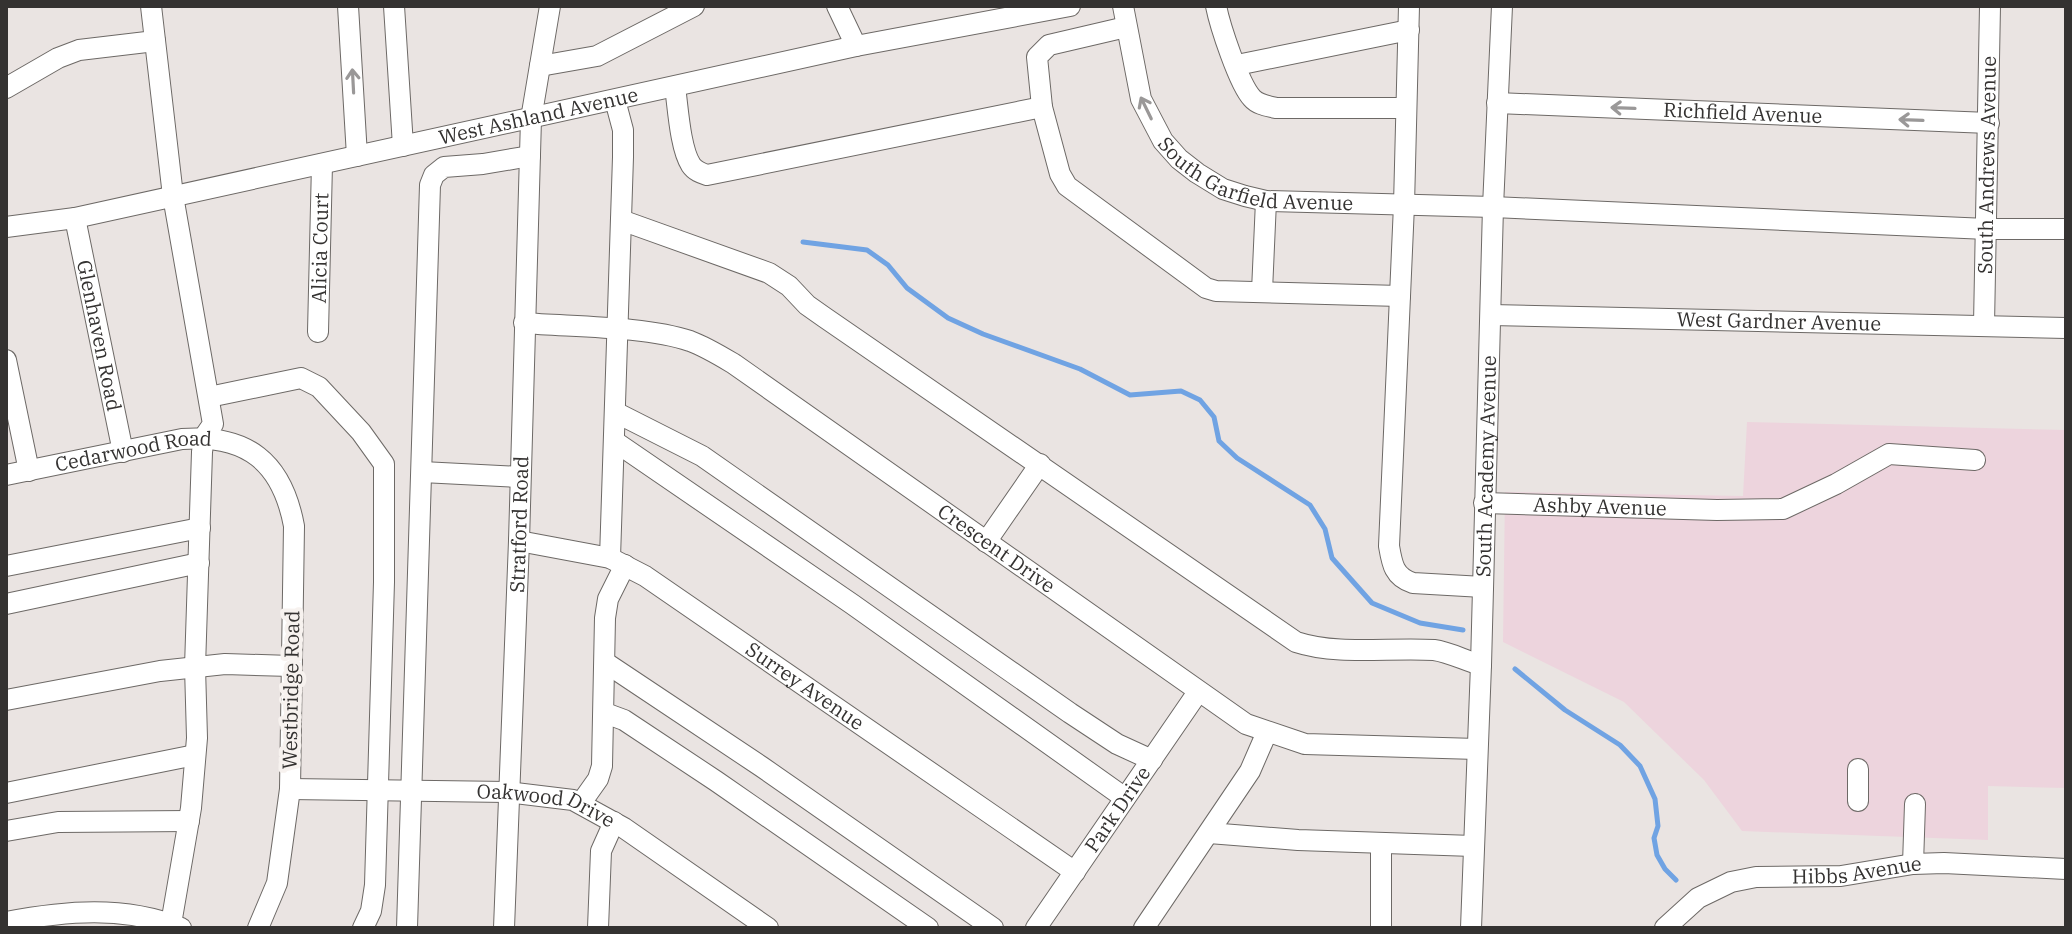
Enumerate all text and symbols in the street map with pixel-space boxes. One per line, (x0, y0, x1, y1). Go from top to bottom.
street label: South Andrews Avenue (1971, 56, 2002, 274)
one-way arrow (345, 68, 360, 95)
street label: West Ashland Avenue (436, 80, 640, 151)
one-way arrow (1138, 96, 1154, 120)
street label: Richfield Avenue (1663, 96, 1823, 129)
one-way arrow (1610, 101, 1637, 116)
one-way arrow (1898, 113, 1925, 128)
street label: South Garfield Avenue (1152, 131, 1354, 216)
street label: Alicia Court (305, 192, 334, 304)
street label: Glenhaven Road (71, 258, 128, 413)
street label: West Gardner Avenue (1676, 305, 1881, 337)
street label: South Academy Avenue (1469, 355, 1502, 577)
street label: Cedarwood Road (53, 424, 213, 478)
street label: Stratford Road (503, 455, 534, 593)
street label: Ashby Avenue (1533, 490, 1667, 521)
street label: Crescent Drive (933, 497, 1061, 599)
street label: Westbridge Road (276, 610, 305, 770)
street label: Surrey Avenue (741, 635, 870, 736)
street label: Park Drive (1078, 761, 1156, 857)
street label: Oakwood Drive (476, 777, 620, 833)
street label: Hibbs Avenue (1792, 850, 1922, 890)

